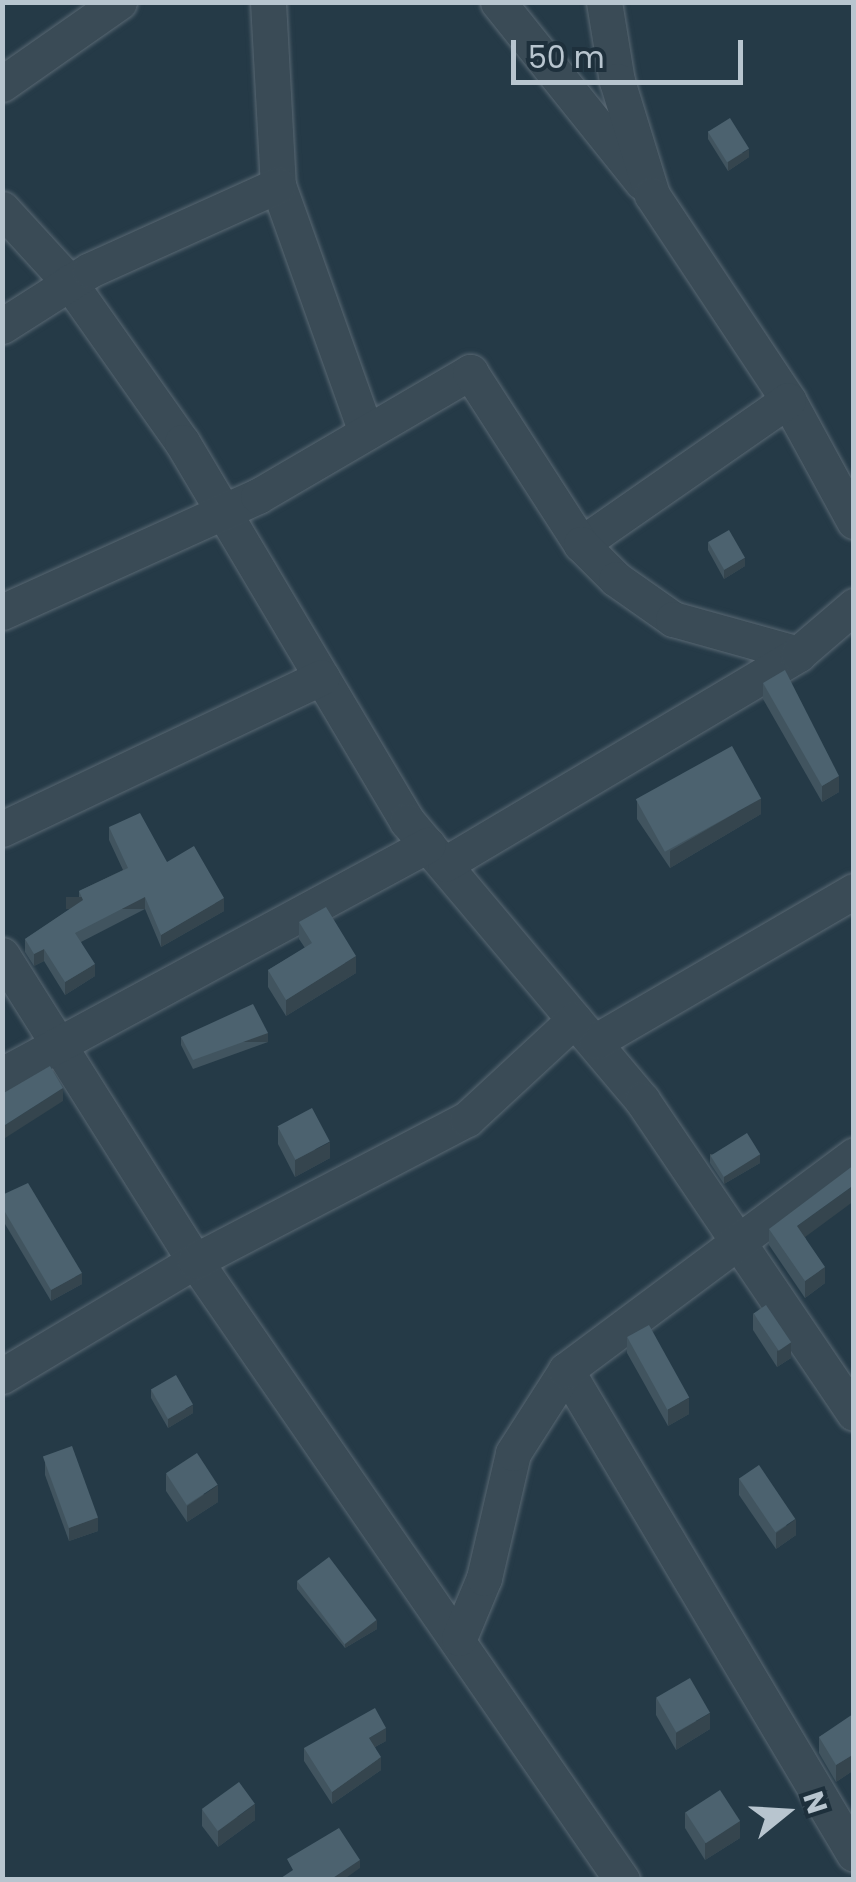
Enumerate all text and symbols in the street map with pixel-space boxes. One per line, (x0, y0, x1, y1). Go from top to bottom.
scale bar (516, 20, 748, 82)
text: 50 m (528, 36, 605, 79)
north arrow (736, 1762, 836, 1862)
text: N (793, 1787, 837, 1819)

